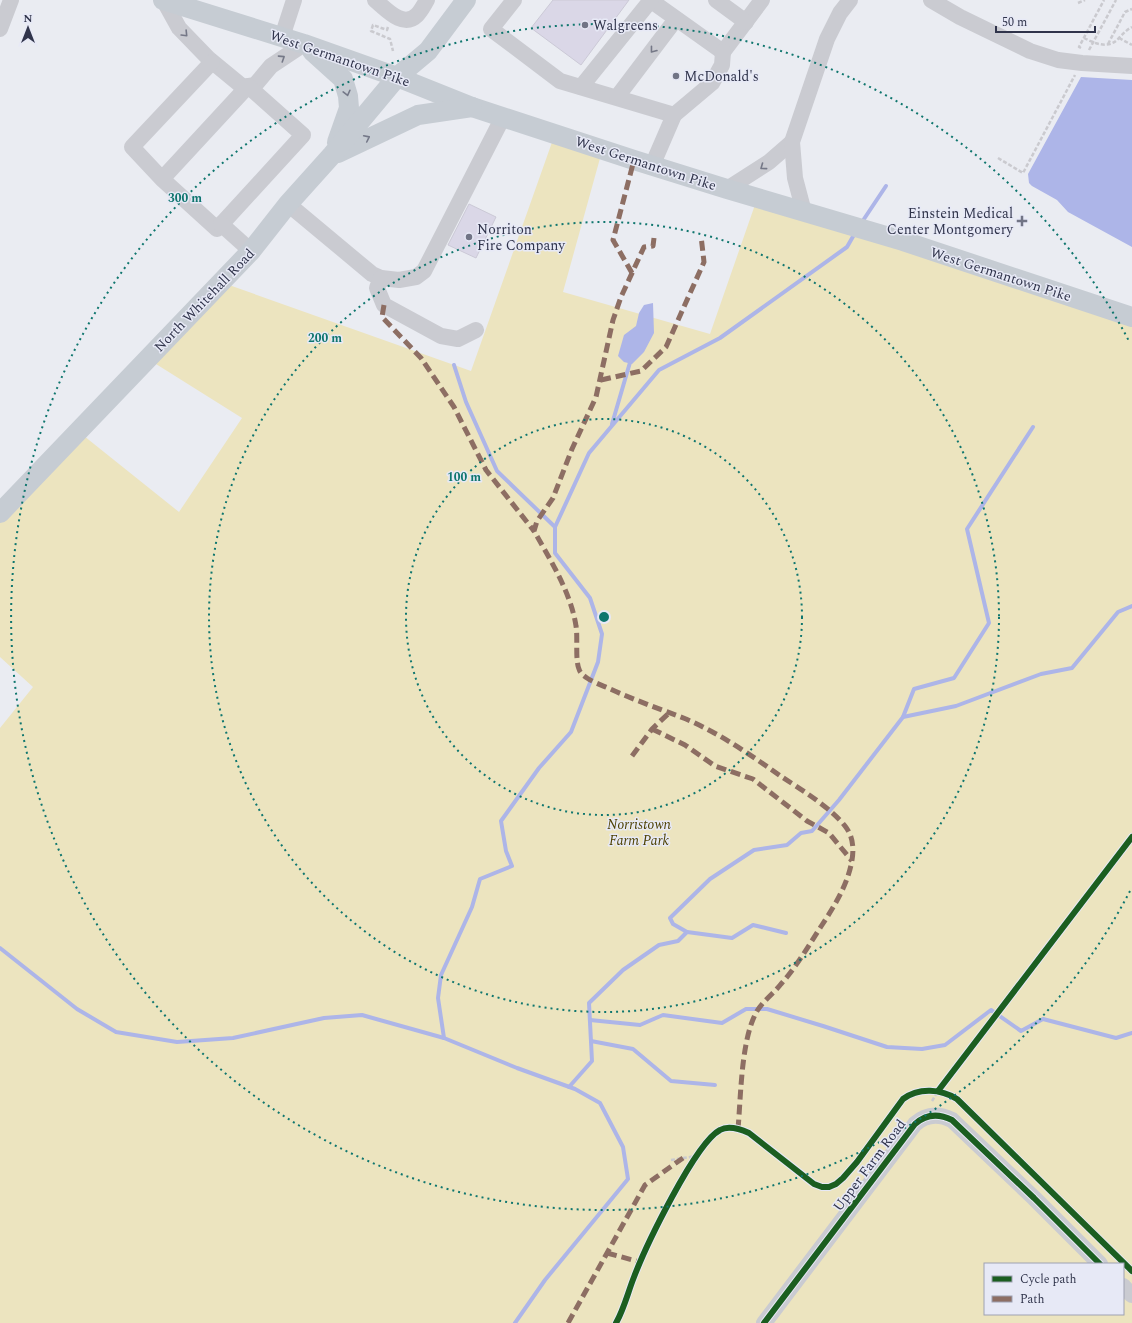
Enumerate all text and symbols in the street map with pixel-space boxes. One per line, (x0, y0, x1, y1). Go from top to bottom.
north arrow (8, 8, 48, 48)
scale bar (996, 8, 1095, 34)
text: N (24, 10, 33, 27)
text: 50 m (1002, 13, 1027, 32)
place label: Walgreens (593, 15, 658, 36)
marker: Walgreens (580, 20, 590, 30)
street label: West Germantown Pike (267, 25, 413, 92)
one-way arrow (180, 29, 187, 36)
one-way arrow (650, 46, 657, 53)
one-way arrow (278, 56, 285, 63)
place label: McDonald's (684, 66, 759, 87)
marker: McDonald's (671, 71, 681, 81)
one-way arrow (342, 89, 351, 96)
street label: West Germantown Pike (573, 131, 719, 196)
one-way arrow (363, 135, 371, 143)
one-way arrow (760, 162, 767, 169)
text: 300 m (168, 189, 202, 208)
place label: Einstein Medical Center Montgomery (887, 203, 1014, 240)
marker: Einstein Medical Center Montgomery (1016, 215, 1028, 227)
place label: Norriton Fire Company (477, 219, 566, 256)
marker: Norriton Fire Company (464, 232, 474, 242)
street label: West Germantown Pike (928, 242, 1074, 307)
street label: North Whitehall Road (149, 244, 260, 357)
text: 200 m (308, 329, 342, 348)
text: 100 m (447, 468, 481, 487)
centre of rings (597, 610, 611, 624)
park label: Norristown Farm Park (607, 814, 672, 851)
street label: Upper Farm Road (828, 1115, 911, 1216)
legend (984, 1263, 1124, 1315)
text: Cycle path (1020, 1270, 1077, 1289)
text: Path (1020, 1290, 1045, 1309)

